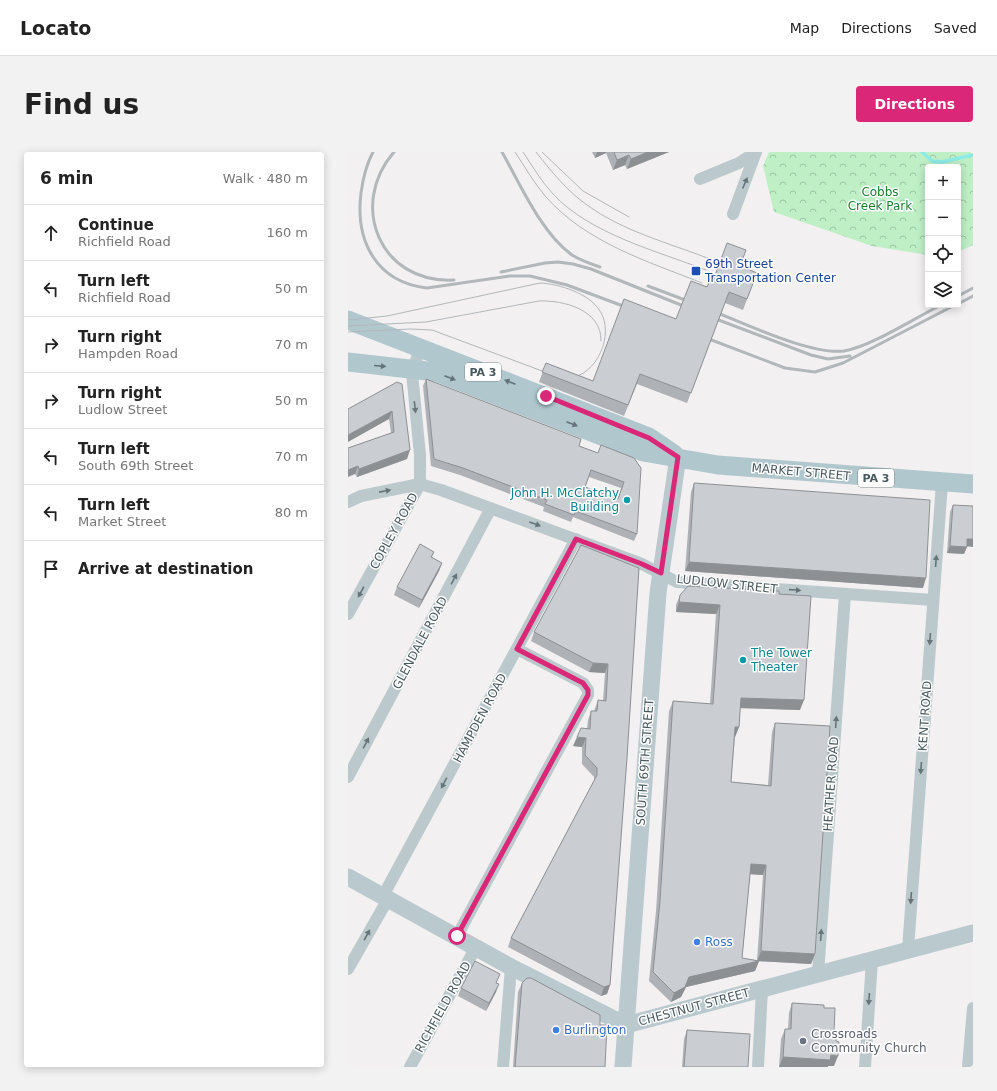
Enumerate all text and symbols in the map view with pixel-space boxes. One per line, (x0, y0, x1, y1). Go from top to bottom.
text: Locato (20, 17, 91, 39)
text: Map (790, 20, 819, 36)
text: Directions (841, 20, 912, 36)
text: Saved (934, 20, 977, 36)
button: Directions (856, 86, 973, 122)
text: Find us (24, 88, 139, 121)
map controls (925, 164, 961, 308)
button: + (925, 164, 961, 200)
text: 6 min (40, 168, 93, 188)
text: Walk · 480 m (223, 171, 308, 186)
one-way arrow (742, 177, 748, 189)
park label: Cobbs Creek Park (848, 185, 912, 213)
button: − (925, 200, 961, 236)
text: Continue (78, 216, 154, 234)
icon: ahead (40, 222, 62, 244)
text: 160 m (266, 225, 308, 240)
text: Richfield Road (78, 234, 171, 249)
button: locate (925, 236, 961, 272)
place label: 69th Street Transportation Center (704, 257, 836, 285)
marker: 69th Street Transportation Center (690, 265, 702, 277)
text: Turn left (78, 272, 150, 290)
button: layers (925, 272, 961, 308)
icon: left (40, 278, 62, 300)
text: 50 m (275, 281, 308, 296)
text: Richfield Road (78, 290, 171, 305)
text: Turn right (78, 328, 162, 346)
icon: right (40, 334, 62, 356)
text: 70 m (275, 337, 308, 352)
text: Hampden Road (78, 346, 178, 361)
one-way arrow (374, 362, 386, 369)
road number: PA 3 (465, 363, 501, 381)
one-way arrow (445, 375, 457, 381)
one-way arrow (503, 379, 515, 385)
text: Turn right (78, 384, 162, 402)
route end (537, 387, 555, 405)
icon: right (40, 390, 62, 412)
text: 50 m (275, 393, 308, 408)
one-way arrow (412, 401, 418, 413)
text: Ludlow Street (78, 402, 167, 417)
one-way arrow (566, 422, 578, 428)
text: Turn left (78, 440, 150, 458)
icon: left (40, 446, 62, 468)
text: 70 m (275, 449, 308, 464)
text: South 69th Street (78, 458, 193, 473)
street label: MARKET STREET (751, 461, 852, 483)
road number: PA 3 (858, 469, 894, 487)
place label: John H. McClatchy Building (510, 486, 619, 514)
one-way arrow (379, 488, 391, 494)
street label: COPLEY ROAD (367, 490, 421, 572)
marker: John H. McClatchy Building (622, 495, 632, 505)
text: Turn left (78, 496, 150, 514)
icon: left (40, 502, 62, 524)
text: 80 m (275, 505, 308, 520)
text: Market Street (78, 514, 166, 529)
one-way arrow (530, 522, 542, 528)
one-way arrow (933, 555, 940, 567)
icon: arrive (40, 558, 62, 580)
text: Arrive at destination (78, 560, 253, 578)
street label: LUDLOW STREET (676, 572, 779, 596)
one-way arrow (450, 573, 457, 584)
one-way arrow (357, 586, 364, 598)
one-way arrow (789, 587, 801, 594)
street label: GLENDALE ROAD (390, 594, 450, 692)
one-way arrow (927, 633, 934, 645)
place label: The Tower Theater (750, 646, 812, 674)
marker: The Tower Theater (738, 655, 748, 665)
street label: HAMPDEN ROAD (450, 671, 510, 765)
street label: KENT ROAD (916, 680, 934, 752)
street label: SOUTH 69TH STREET (634, 697, 656, 826)
one-way arrow (832, 716, 839, 728)
street label: HEATHER ROAD (821, 736, 841, 832)
one-way arrow (363, 737, 370, 749)
one-way arrow (917, 762, 924, 774)
one-way arrow (441, 777, 448, 789)
one-way arrow (908, 892, 915, 904)
route start (448, 927, 466, 945)
one-way arrow (364, 929, 371, 941)
one-way arrow (817, 929, 824, 941)
place label: Ross (705, 935, 733, 949)
marker: Ross (692, 937, 702, 947)
street label: RICHFIELD ROAD (412, 959, 474, 1055)
street label: CHESTNUT STREET (637, 985, 752, 1029)
one-way arrow (866, 993, 873, 1005)
place label: Burlington (564, 1023, 626, 1037)
marker: Burlington (551, 1025, 561, 1035)
place label: Crossroads Community Church (811, 1027, 927, 1055)
marker: Crossroads Community Church (798, 1036, 808, 1046)

